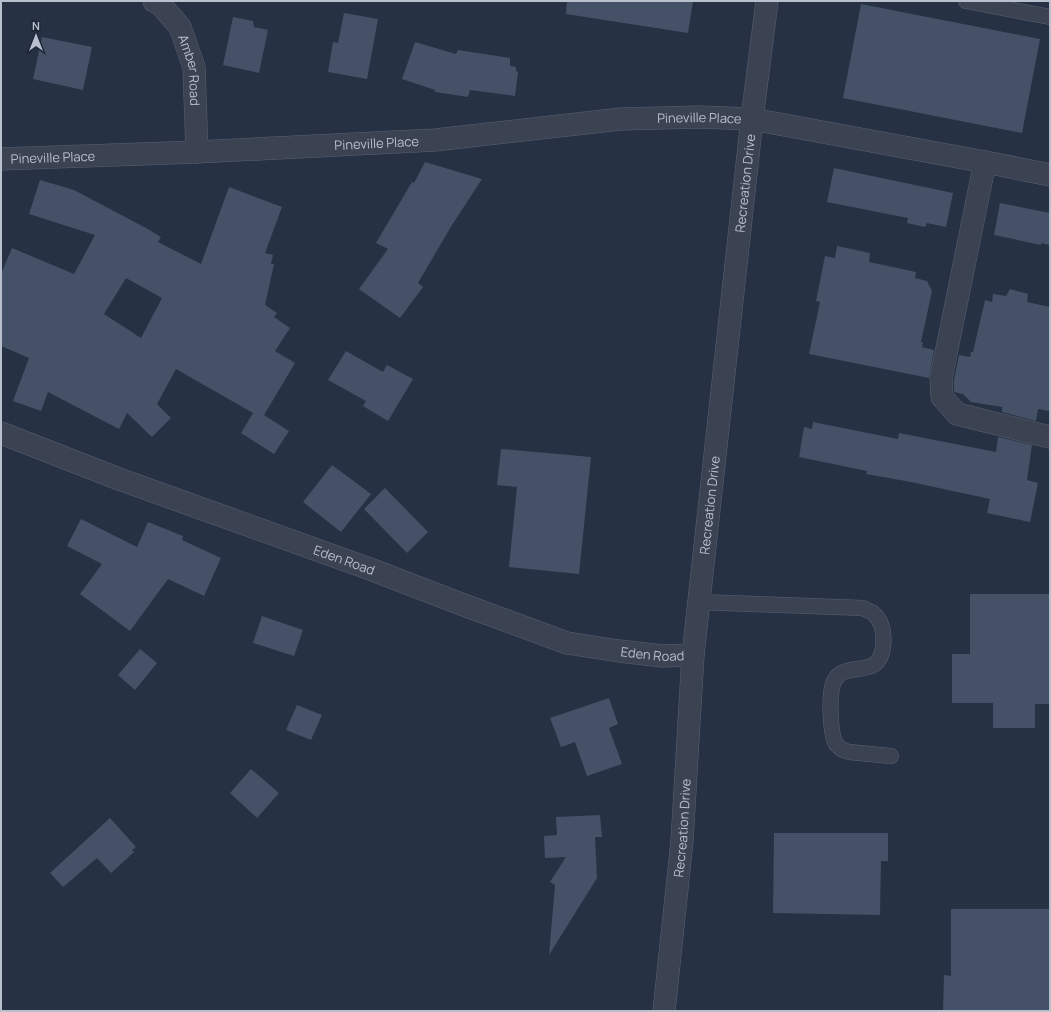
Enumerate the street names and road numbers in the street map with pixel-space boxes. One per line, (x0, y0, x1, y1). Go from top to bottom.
street label: Amber Road (174, 32, 204, 106)
street label: Pineville Place (657, 108, 742, 128)
street label: Pineville Place (334, 132, 420, 154)
street label: Recreation Drive (731, 133, 759, 233)
street label: Pineville Place (10, 147, 96, 168)
street label: Recreation Drive (695, 455, 724, 555)
street label: Eden Road (311, 541, 377, 579)
street label: Eden Road (620, 642, 684, 665)
street label: Recreation Drive (669, 778, 695, 878)

